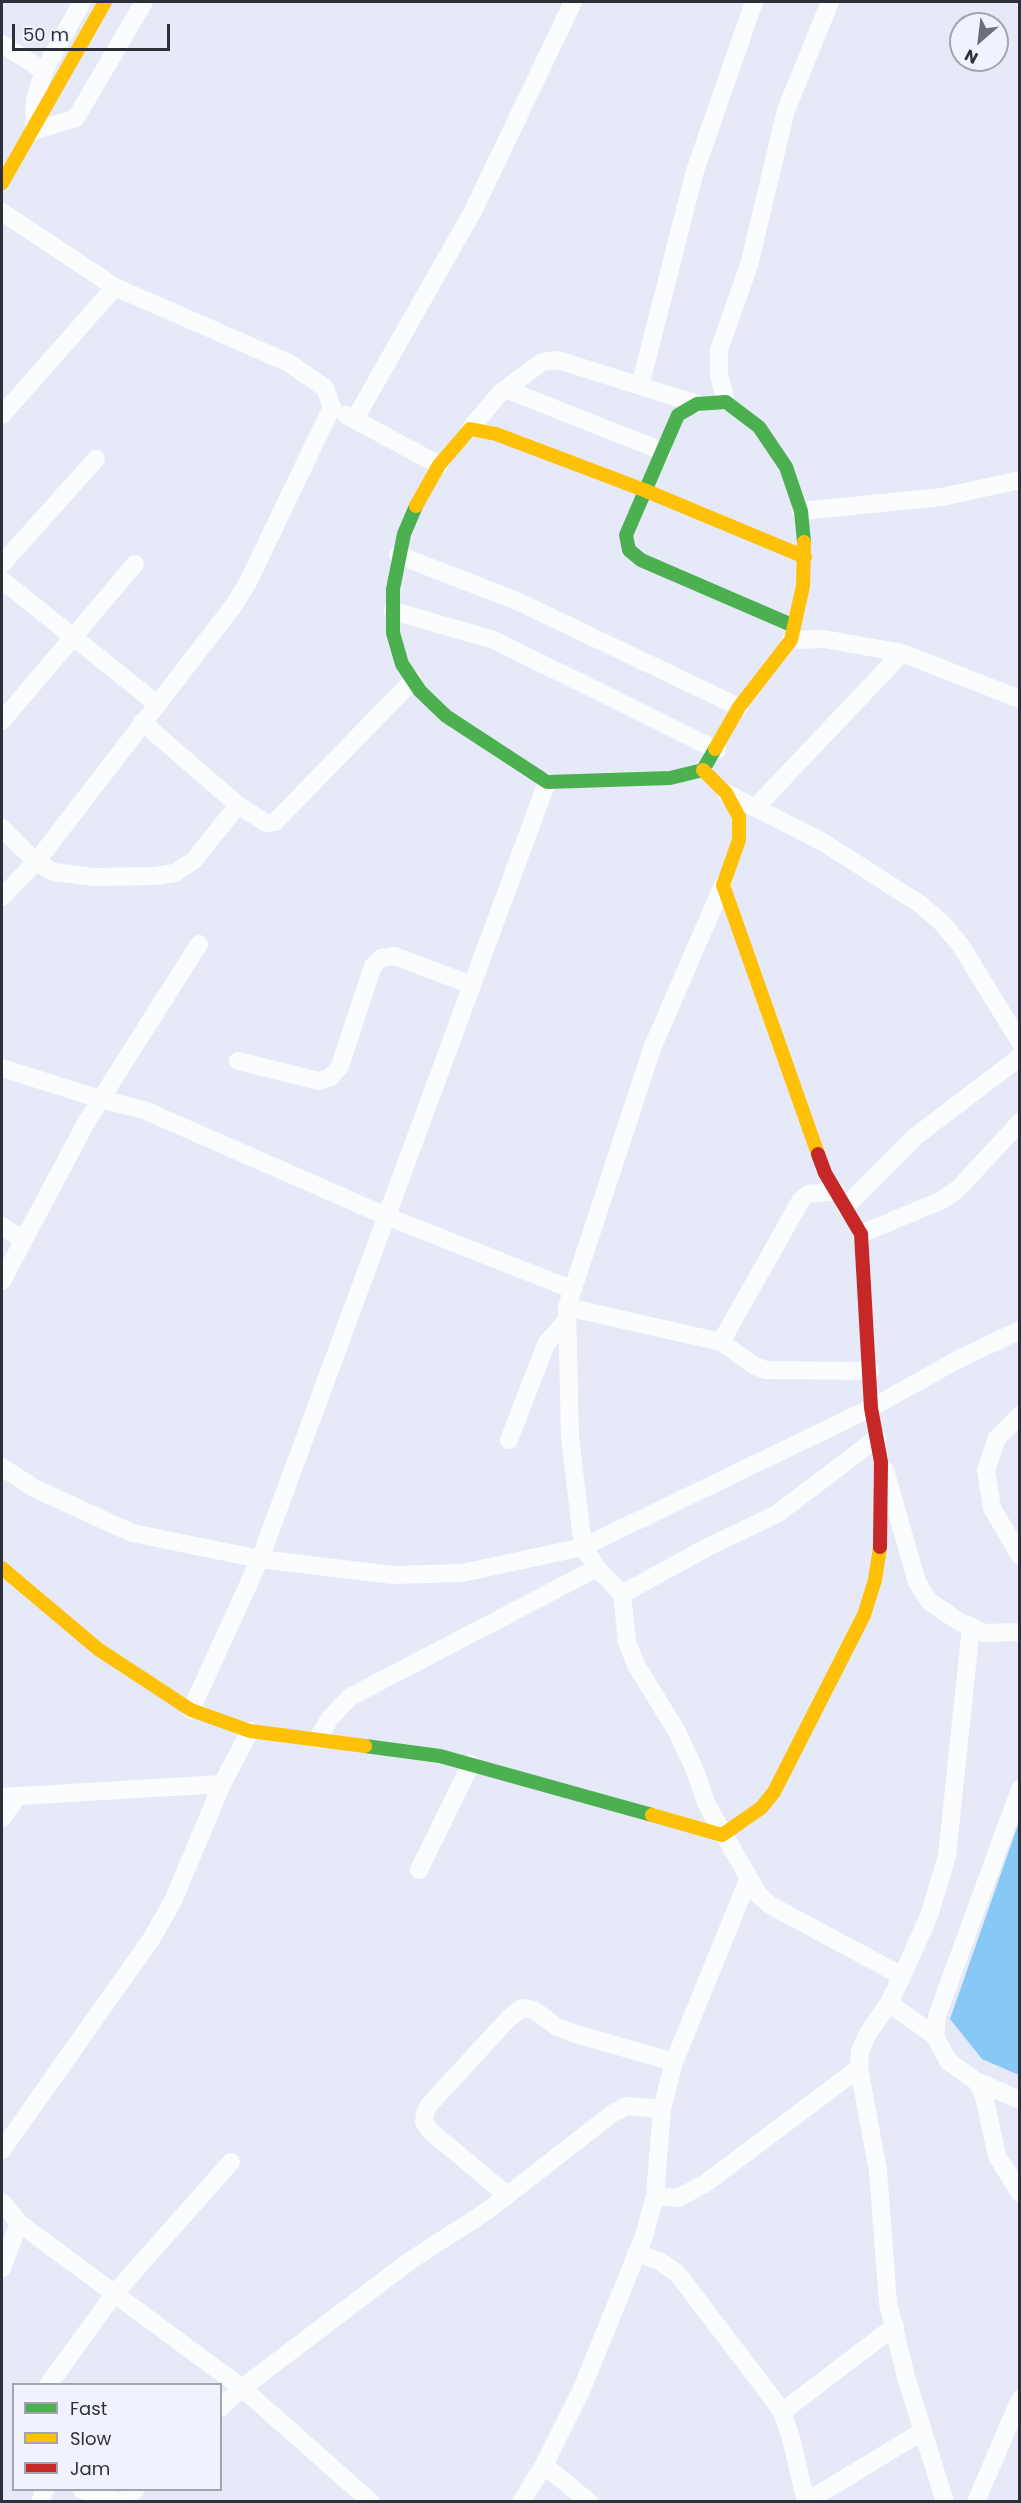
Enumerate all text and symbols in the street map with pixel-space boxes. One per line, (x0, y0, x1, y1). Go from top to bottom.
scale bar (15, 12, 172, 50)
north arrow (949, 12, 1009, 72)
text: 50 m (23, 22, 69, 47)
text: N (961, 44, 982, 70)
legend (12, 2383, 222, 2491)
text: Fast (70, 2396, 107, 2421)
text: Slow (70, 2426, 111, 2451)
text: Jam (70, 2456, 110, 2481)

